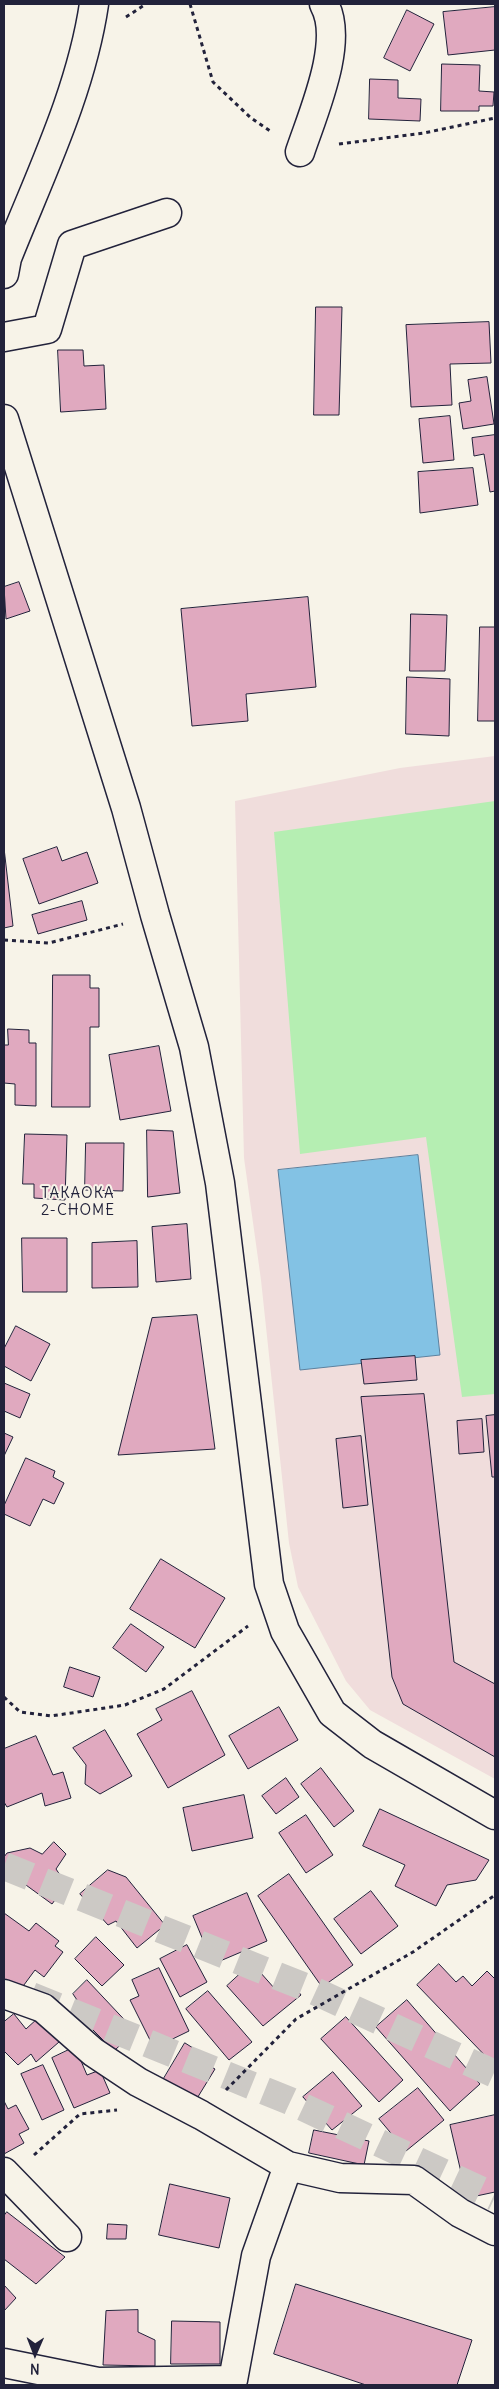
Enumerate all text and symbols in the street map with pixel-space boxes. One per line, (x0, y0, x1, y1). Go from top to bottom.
district label: TAKAOKA 2-CHOME (40, 1185, 116, 1220)
north arrow (10, 2329, 60, 2379)
text: N (30, 2360, 40, 2378)

